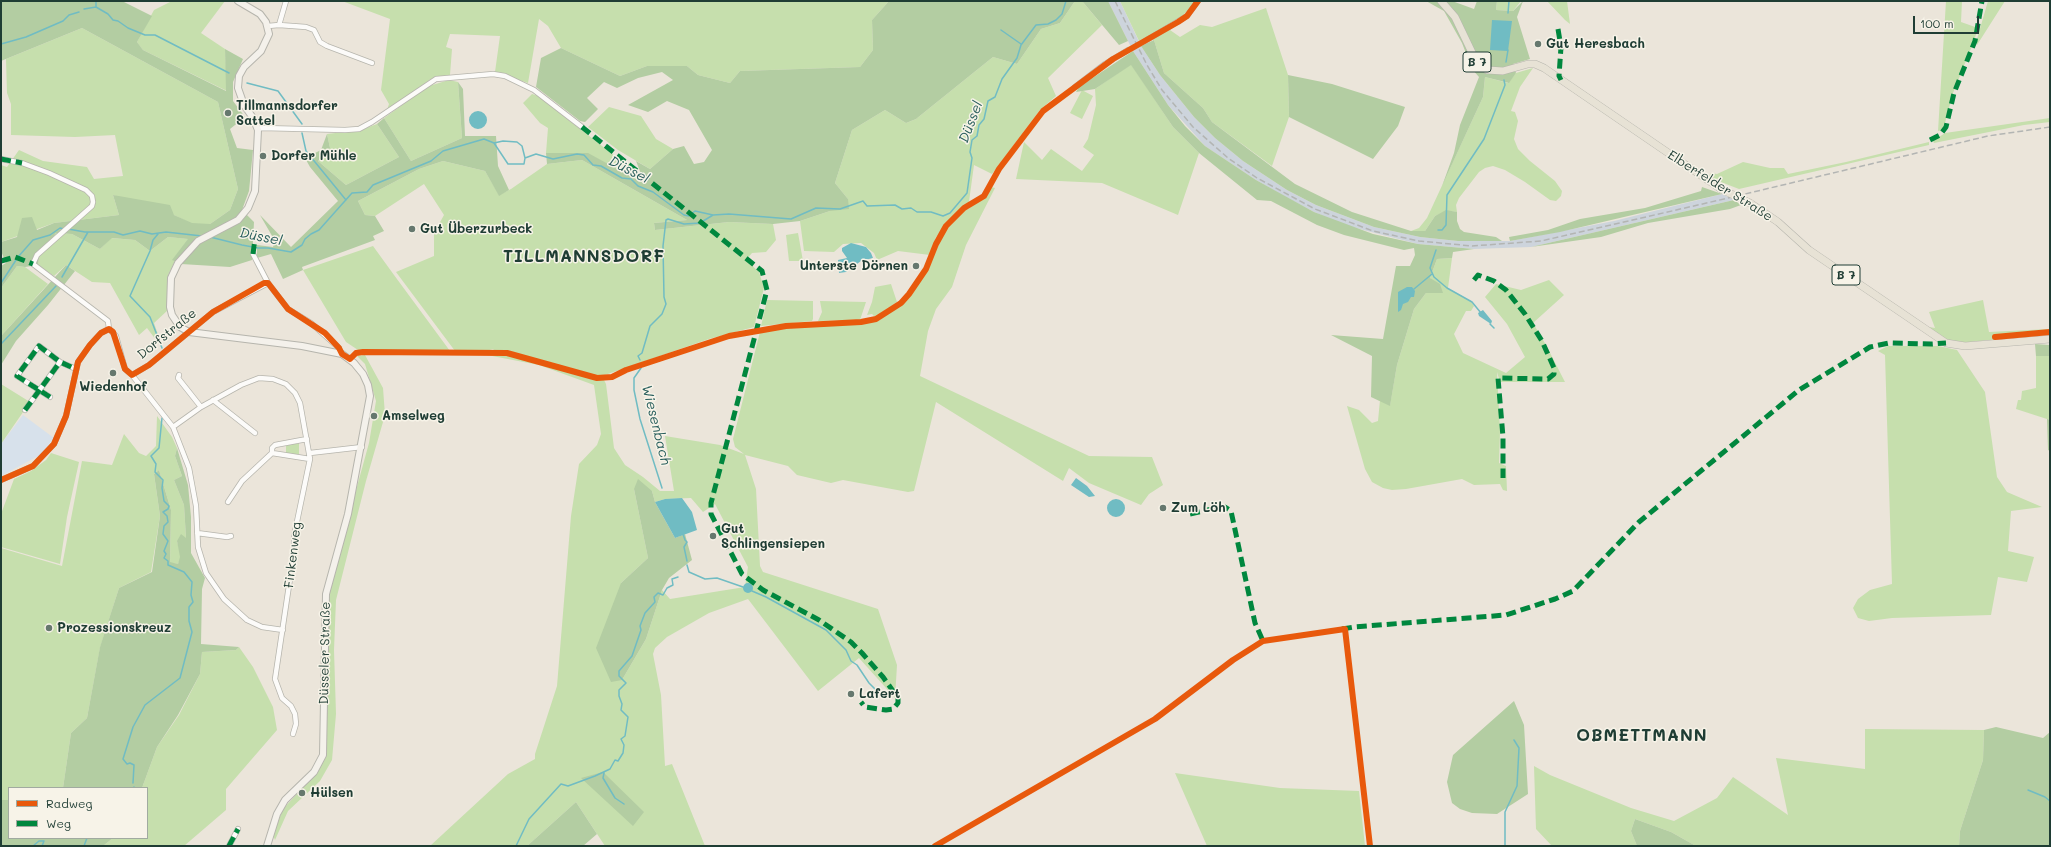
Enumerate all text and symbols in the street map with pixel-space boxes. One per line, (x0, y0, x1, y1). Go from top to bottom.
scale bar (1915, 8, 1981, 34)
text: 100 m (1920, 15, 1954, 31)
place label: Gut Heresbach (1546, 36, 1645, 52)
marker: Gut Heresbach (1533, 39, 1543, 49)
road number: B 7 (1463, 52, 1491, 72)
place label: Tillmannsdorfer Sattel (236, 98, 338, 129)
water label: Düssel (955, 99, 987, 145)
marker: Tillmannsdorfer Sattel (223, 108, 233, 118)
street label: Elberfelder Straße (1665, 147, 1775, 225)
place label: Dorfer Mühle (271, 148, 357, 164)
marker: Dorfer Mühle (258, 151, 268, 161)
water label: Düssel (606, 153, 652, 187)
place label: Gut Überzurbeck (420, 221, 532, 237)
marker: Gut Überzurbeck (407, 224, 417, 234)
water label: Düssel (238, 225, 284, 249)
district label: TILLMANNSDORF (503, 247, 665, 267)
place label: Unterste Dörnen (800, 258, 908, 274)
marker: Unterste Dörnen (911, 261, 921, 271)
road number: B 7 (1832, 265, 1860, 285)
street label: Dorfstraße (134, 306, 200, 362)
marker: Wiedenhof (108, 368, 118, 378)
place label: Wiedenhof (79, 379, 147, 395)
water label: Wiesenbach (638, 383, 674, 467)
place label: Amselweg (382, 408, 445, 424)
marker: Amselweg (369, 411, 379, 421)
place label: Zum Löh (1171, 500, 1226, 516)
marker: Zum Löh (1158, 503, 1168, 513)
street label: Finkenweg (281, 521, 305, 589)
place label: Gut Schlingensiepen (721, 521, 825, 552)
marker: Gut Schlingensiepen (708, 531, 718, 541)
street label: Düsseler Straße (316, 602, 334, 704)
place label: Prozessionskreuz (57, 620, 171, 636)
marker: Prozessionskreuz (44, 623, 54, 633)
place label: Lafert (859, 686, 900, 702)
marker: Lafert (846, 689, 856, 699)
district label: OBMETTMANN (1576, 726, 1708, 746)
place label: Hülsen (310, 785, 353, 801)
legend (8, 787, 148, 839)
marker: Hülsen (297, 788, 307, 798)
text: Radweg (46, 795, 92, 811)
text: Weg (46, 815, 71, 831)

